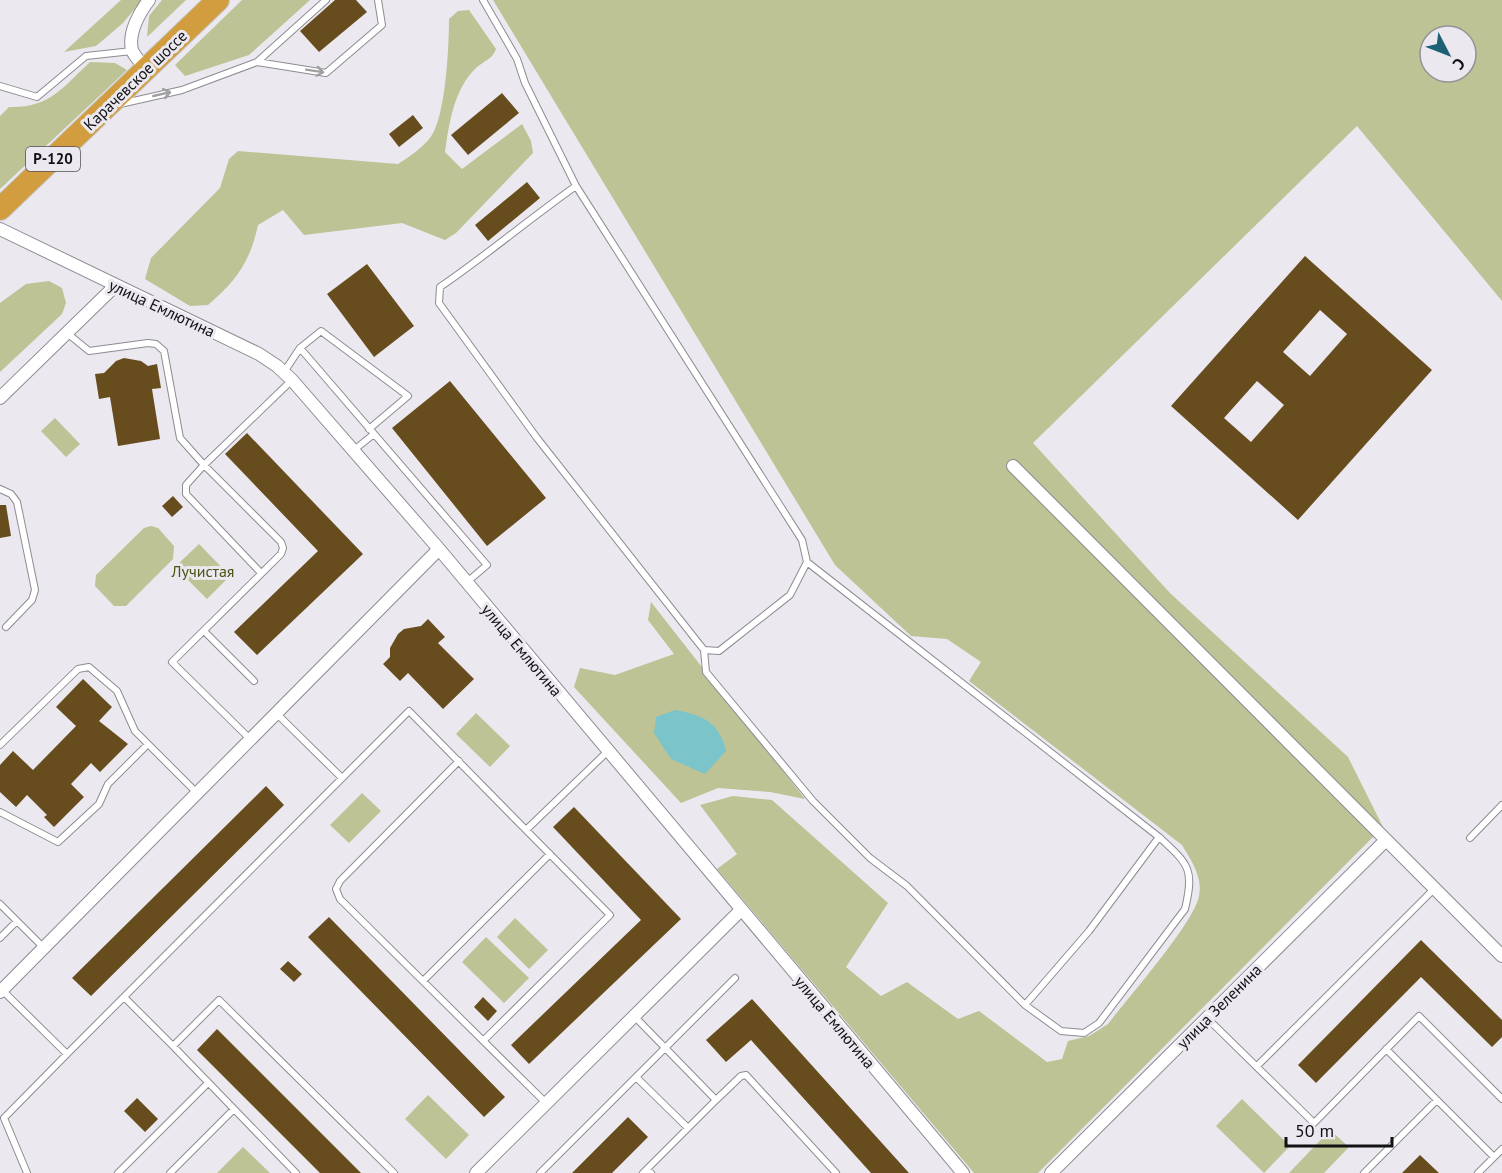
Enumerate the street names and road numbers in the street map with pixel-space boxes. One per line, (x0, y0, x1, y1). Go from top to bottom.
street label: Карачевское шоссе (79, 26, 191, 134)
road number: Р-120 (26, 147, 80, 171)
street label: улица Емлютина (106, 275, 218, 341)
street label: улица Емлютина (477, 600, 567, 700)
street label: улица Зеленина (1172, 959, 1266, 1053)
street label: улица Емлютина (790, 972, 880, 1072)

